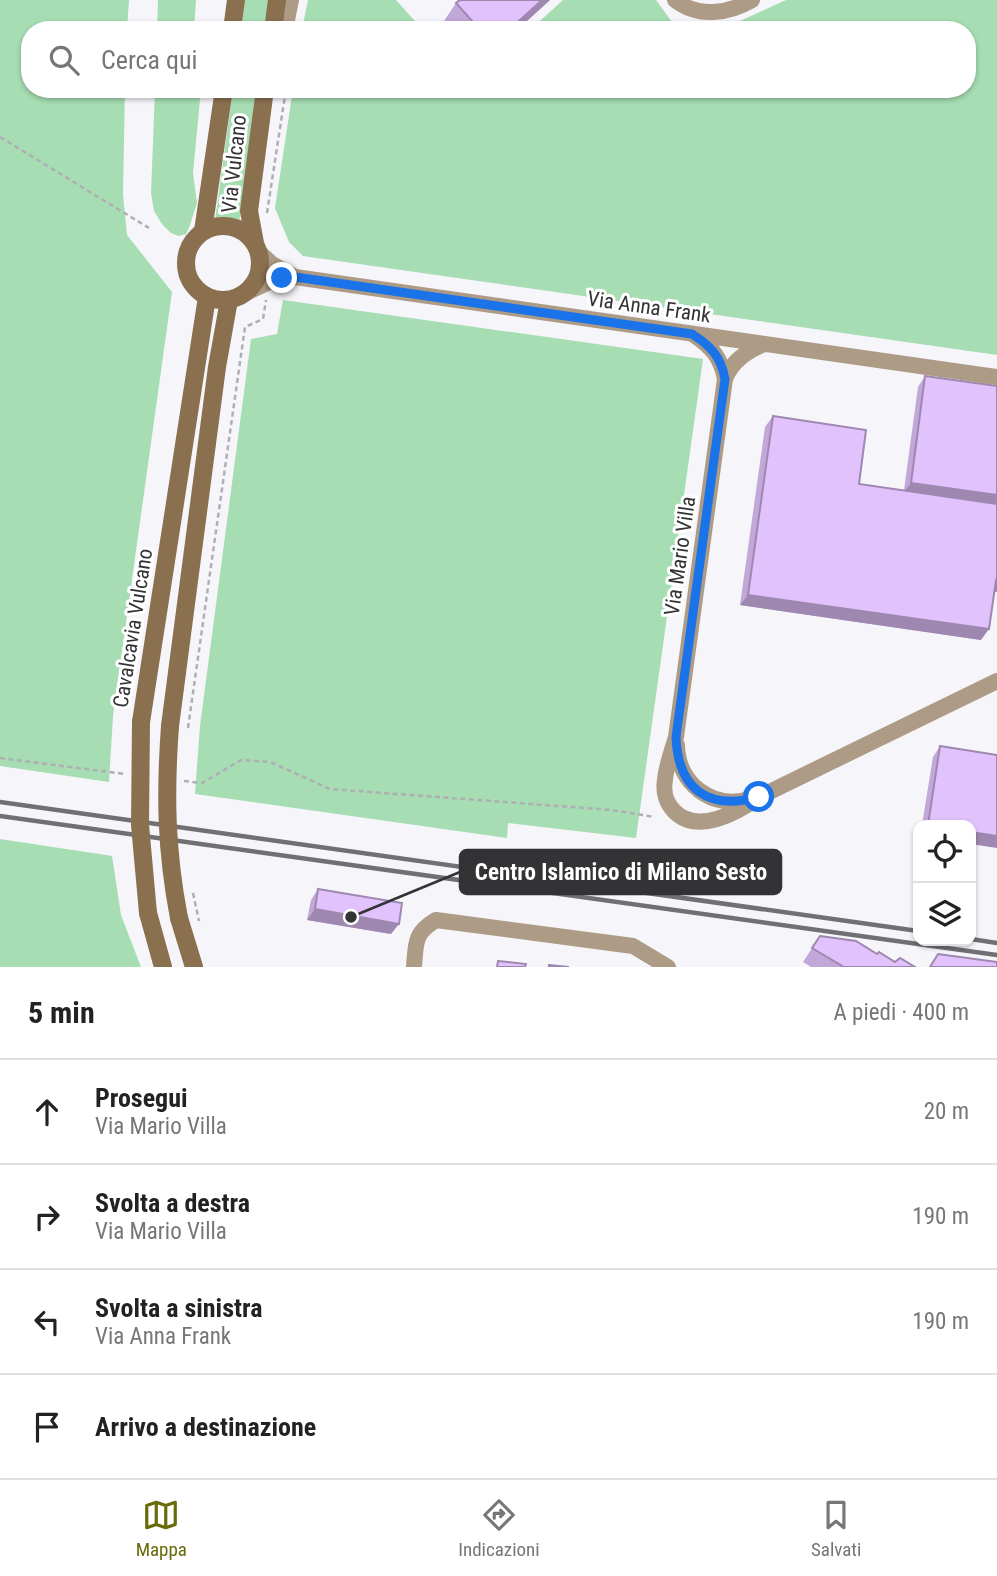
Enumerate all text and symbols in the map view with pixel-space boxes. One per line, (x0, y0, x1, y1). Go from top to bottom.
search box (21, 21, 976, 98)
icon: search (45, 41, 83, 79)
text: Cerca qui (101, 45, 198, 75)
street label: Via Vulcano (217, 114, 251, 214)
route end (266, 262, 297, 293)
street label: Via Anna Frank (586, 286, 713, 328)
street label: Via Mario Villa (660, 495, 700, 617)
street label: Cavalcavia Vulcano (109, 547, 157, 709)
route start (743, 781, 774, 812)
map controls (913, 820, 976, 946)
button: locate (913, 820, 976, 883)
callout: Centro Islamico di Milano Sesto (460, 850, 781, 894)
text: Centro Islamico di Milano Sesto (475, 859, 767, 886)
button: layers (913, 883, 976, 946)
text: 5 min (28, 995, 95, 1030)
text: A piedi · 400 m (834, 999, 969, 1026)
text: Prosegui (95, 1083, 188, 1113)
icon: ahead (28, 1093, 66, 1131)
text: 20 m (924, 1098, 969, 1125)
text: Via Mario Villa (95, 1113, 227, 1140)
text: Svolta a destra (95, 1188, 250, 1218)
icon: right (28, 1198, 66, 1236)
text: 190 m (912, 1203, 969, 1230)
text: Via Mario Villa (95, 1218, 227, 1245)
text: Svolta a sinistra (95, 1293, 262, 1323)
icon: left (28, 1303, 66, 1341)
text: 190 m (912, 1308, 969, 1335)
text: Via Anna Frank (95, 1323, 231, 1350)
icon: arrive (28, 1408, 66, 1446)
text: Arrivo a destinazione (95, 1412, 316, 1442)
tab: Mappa (136, 1496, 187, 1561)
tab: Indicazioni (458, 1496, 540, 1561)
tab: Salvati (811, 1496, 861, 1561)

